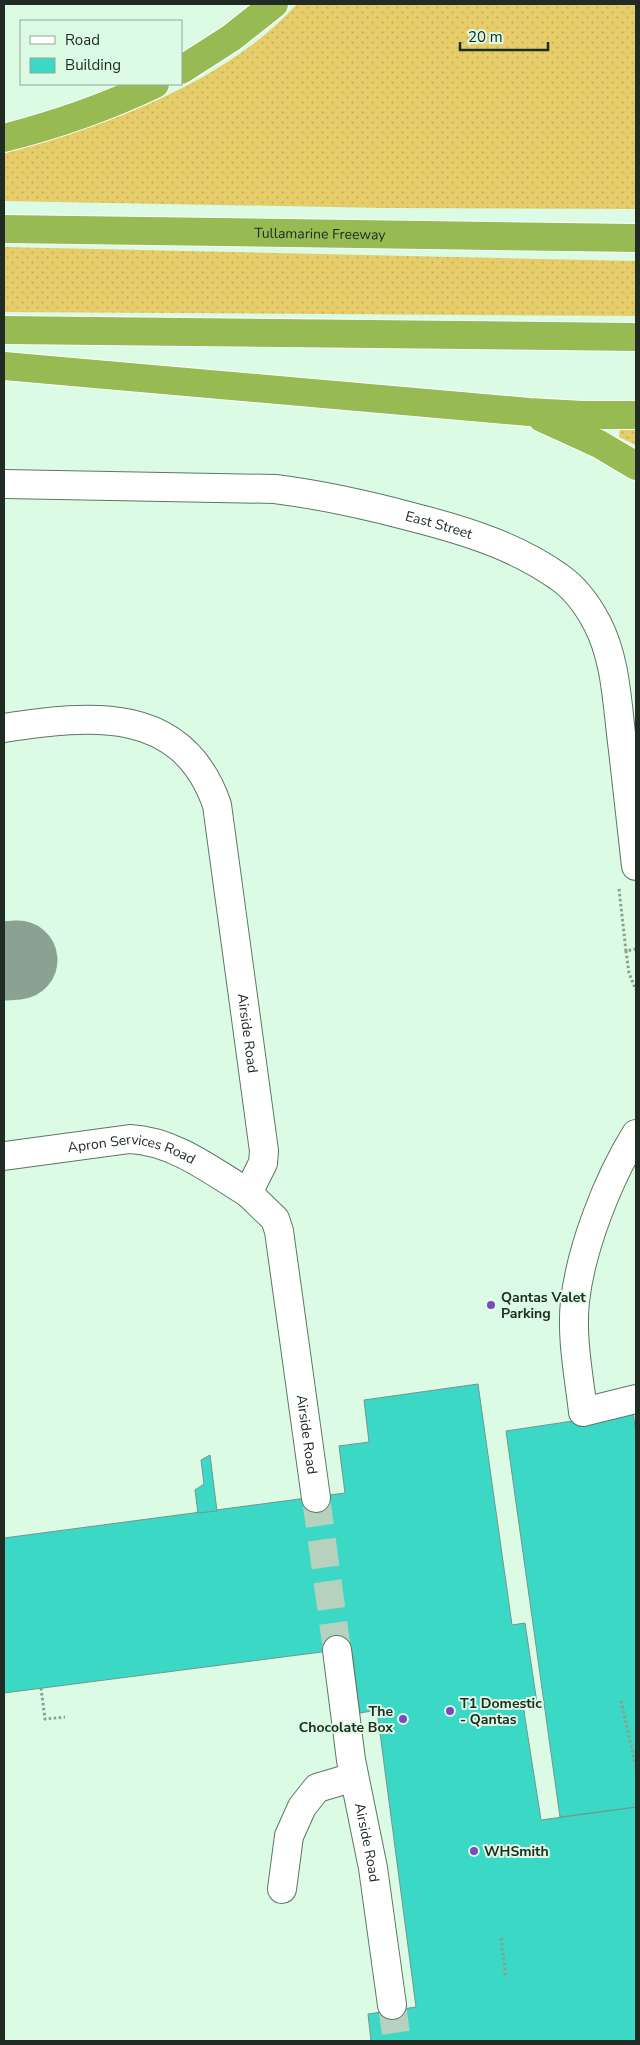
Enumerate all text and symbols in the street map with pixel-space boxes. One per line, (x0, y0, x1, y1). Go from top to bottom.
legend (20, 20, 182, 85)
scale bar (460, 20, 548, 52)
text: 20 m (468, 27, 503, 47)
text: Road (65, 30, 100, 50)
text: Building (65, 55, 121, 75)
street label: Tullamarine Freeway (254, 224, 386, 244)
street label: East Street (403, 507, 475, 544)
street label: Airside Road (233, 992, 262, 1074)
street label: Apron Services Road (67, 1130, 199, 1169)
place label: Qantas Valet Parking (501, 1288, 586, 1323)
marker: Qantas Valet Parking (485, 1299, 497, 1311)
street label: Airside Road (292, 1393, 322, 1476)
place label: T1 Domestic - Qantas (460, 1694, 542, 1729)
place label: The Chocolate Box (299, 1702, 393, 1737)
marker: T1 Domestic - Qantas (444, 1705, 456, 1717)
marker: The Chocolate Box (397, 1713, 409, 1725)
street label: Airside Road (350, 1801, 384, 1883)
place label: WHSmith (484, 1842, 549, 1861)
marker: WHSmith (468, 1845, 480, 1857)

